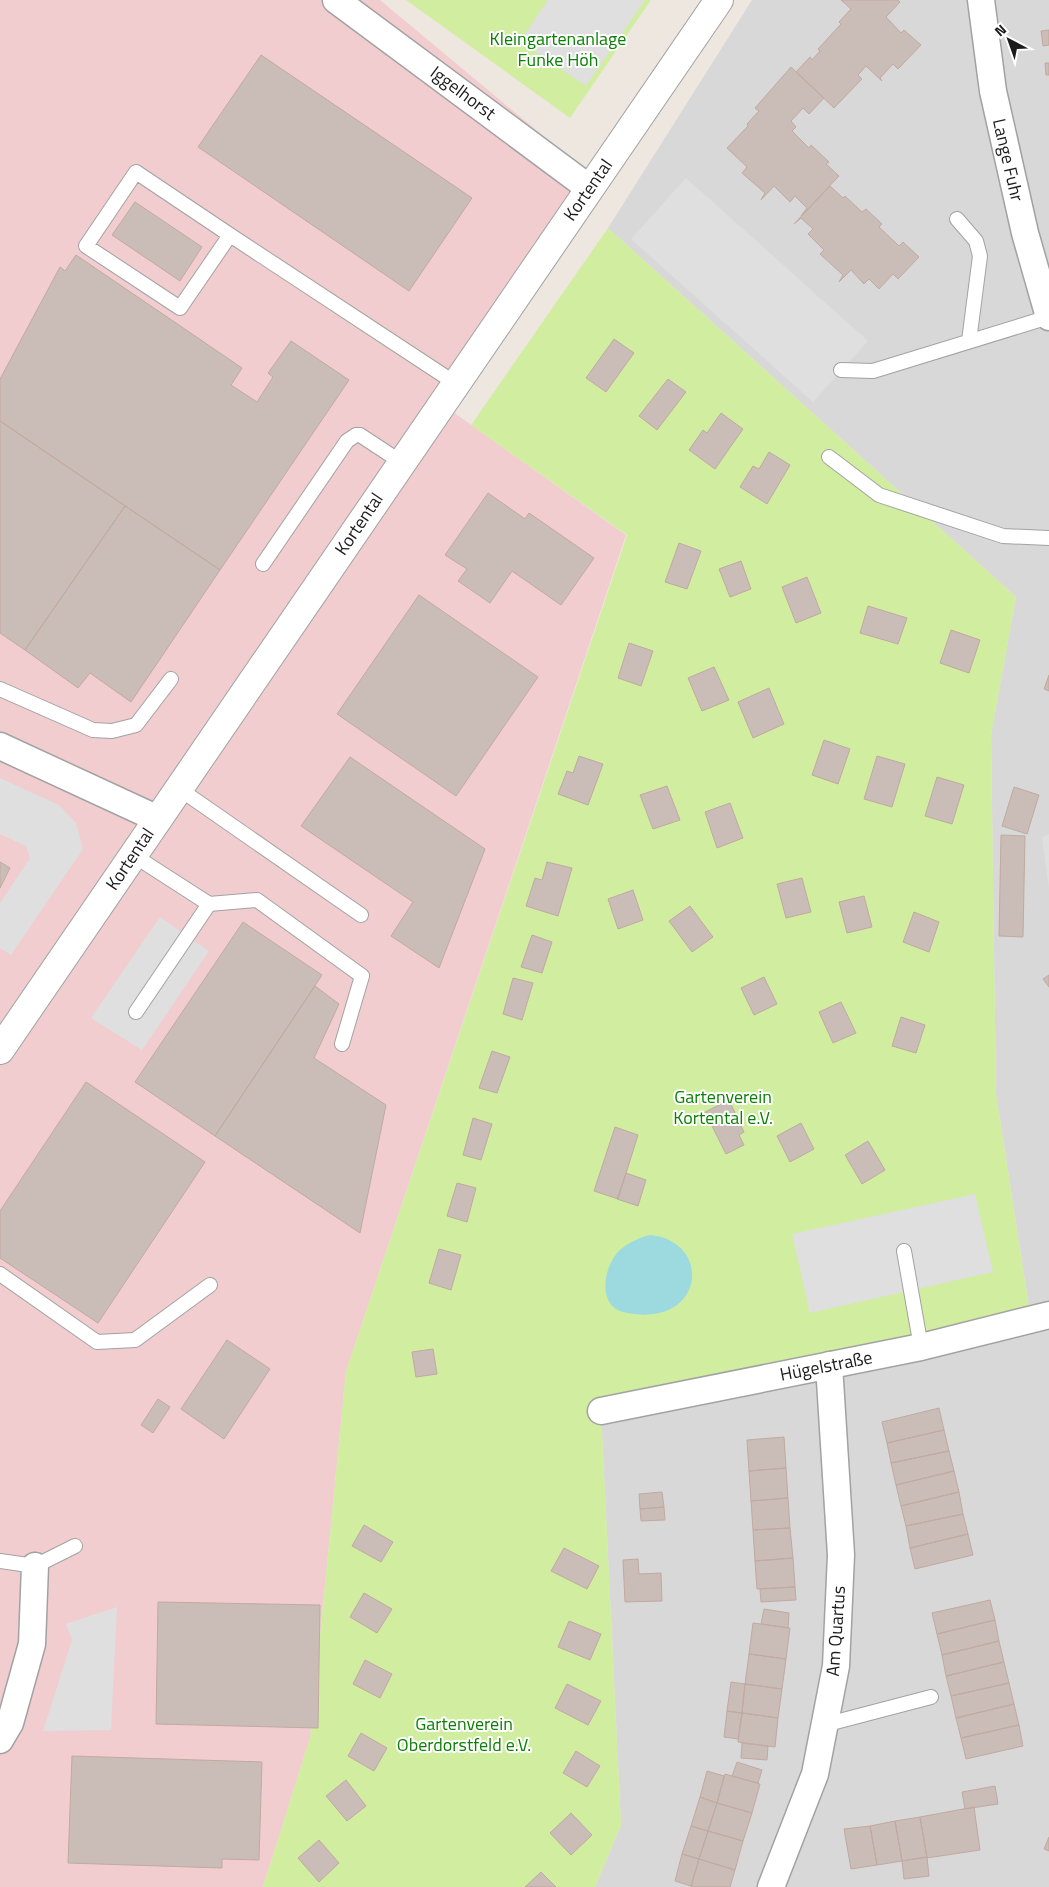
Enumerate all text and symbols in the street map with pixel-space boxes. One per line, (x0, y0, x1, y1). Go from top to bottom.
north arrow (984, 15, 1034, 65)
text: N (990, 19, 1011, 41)
park label: Kleingartenanlage Funke Höh (490, 25, 626, 73)
street label: Iggelhorst (425, 59, 502, 127)
street label: Lange Fuhr (986, 116, 1031, 204)
street label: Kortental (556, 153, 619, 226)
street label: Kortental (328, 487, 389, 560)
street label: Kortental (99, 822, 160, 895)
park label: Gartenverein Kortental e.V. (673, 1083, 773, 1131)
street label: Hügelstraße (777, 1343, 874, 1388)
street label: Am Quartus (819, 1585, 852, 1677)
park label: Gartenverein Oberdorstfeld e.V. (397, 1710, 531, 1758)

